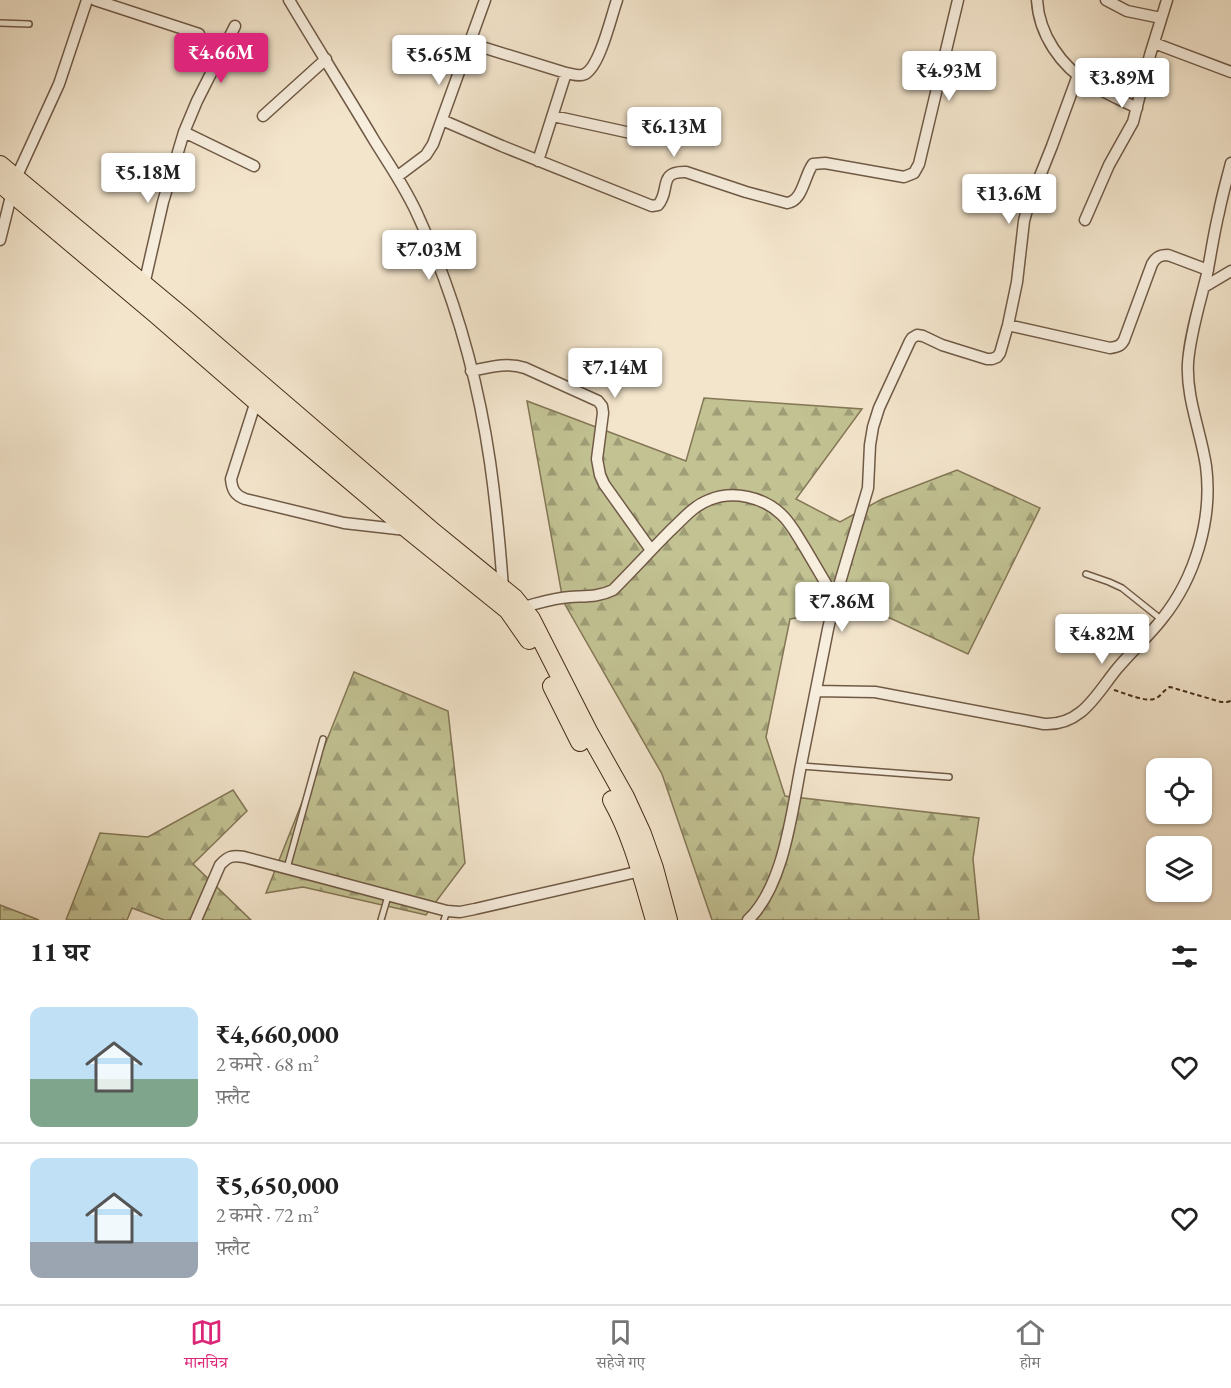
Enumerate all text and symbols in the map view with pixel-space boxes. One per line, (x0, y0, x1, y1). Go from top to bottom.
pin: ₹4.66M (172, 33, 270, 84)
pin: ₹5.65M (390, 35, 488, 86)
text: ₹4.66M (188, 39, 254, 65)
text: ₹5.65M (406, 41, 472, 67)
pin: ₹4.93M (900, 51, 998, 102)
text: ₹4.93M (916, 57, 982, 83)
pin: ₹3.89M (1073, 58, 1171, 109)
text: ₹3.89M (1089, 64, 1155, 90)
pin: ₹6.13M (625, 107, 723, 158)
text: ₹6.13M (641, 113, 707, 139)
pin: ₹5.18M (99, 153, 197, 204)
text: ₹5.18M (115, 159, 181, 185)
pin: ₹13.6M (960, 174, 1058, 225)
text: ₹13.6M (976, 180, 1042, 206)
pin: ₹7.03M (380, 230, 478, 281)
text: ₹7.03M (396, 236, 462, 262)
pin: ₹7.14M (566, 348, 664, 399)
text: ₹7.14M (582, 354, 648, 380)
pin: ₹7.86M (793, 582, 891, 633)
text: ₹7.86M (809, 588, 875, 614)
pin: ₹4.82M (1053, 614, 1151, 665)
text: ₹4.82M (1069, 620, 1135, 646)
map controls (1146, 758, 1212, 902)
button: locate (1146, 758, 1212, 824)
button: layers (1146, 836, 1212, 902)
text: 11 घर (30, 935, 90, 969)
icon: filters (1168, 940, 1201, 973)
text: ₹4,660,000 (216, 1017, 339, 1051)
icon: home (78, 1031, 150, 1103)
text: 2 कमरे · 68 m² (216, 1051, 319, 1077)
icon: heart (1168, 1051, 1201, 1084)
text: फ़्लैट (216, 1084, 249, 1110)
text: ₹5,650,000 (216, 1168, 339, 1202)
icon: home (78, 1182, 150, 1254)
text: 2 कमरे · 72 m² (216, 1202, 319, 1228)
icon: heart (1168, 1202, 1201, 1235)
text: फ़्लैट (216, 1235, 249, 1261)
tab: मानचित्र (184, 1316, 228, 1378)
tab: सहेजे गए (596, 1316, 645, 1378)
tab: होम (1014, 1316, 1047, 1378)

